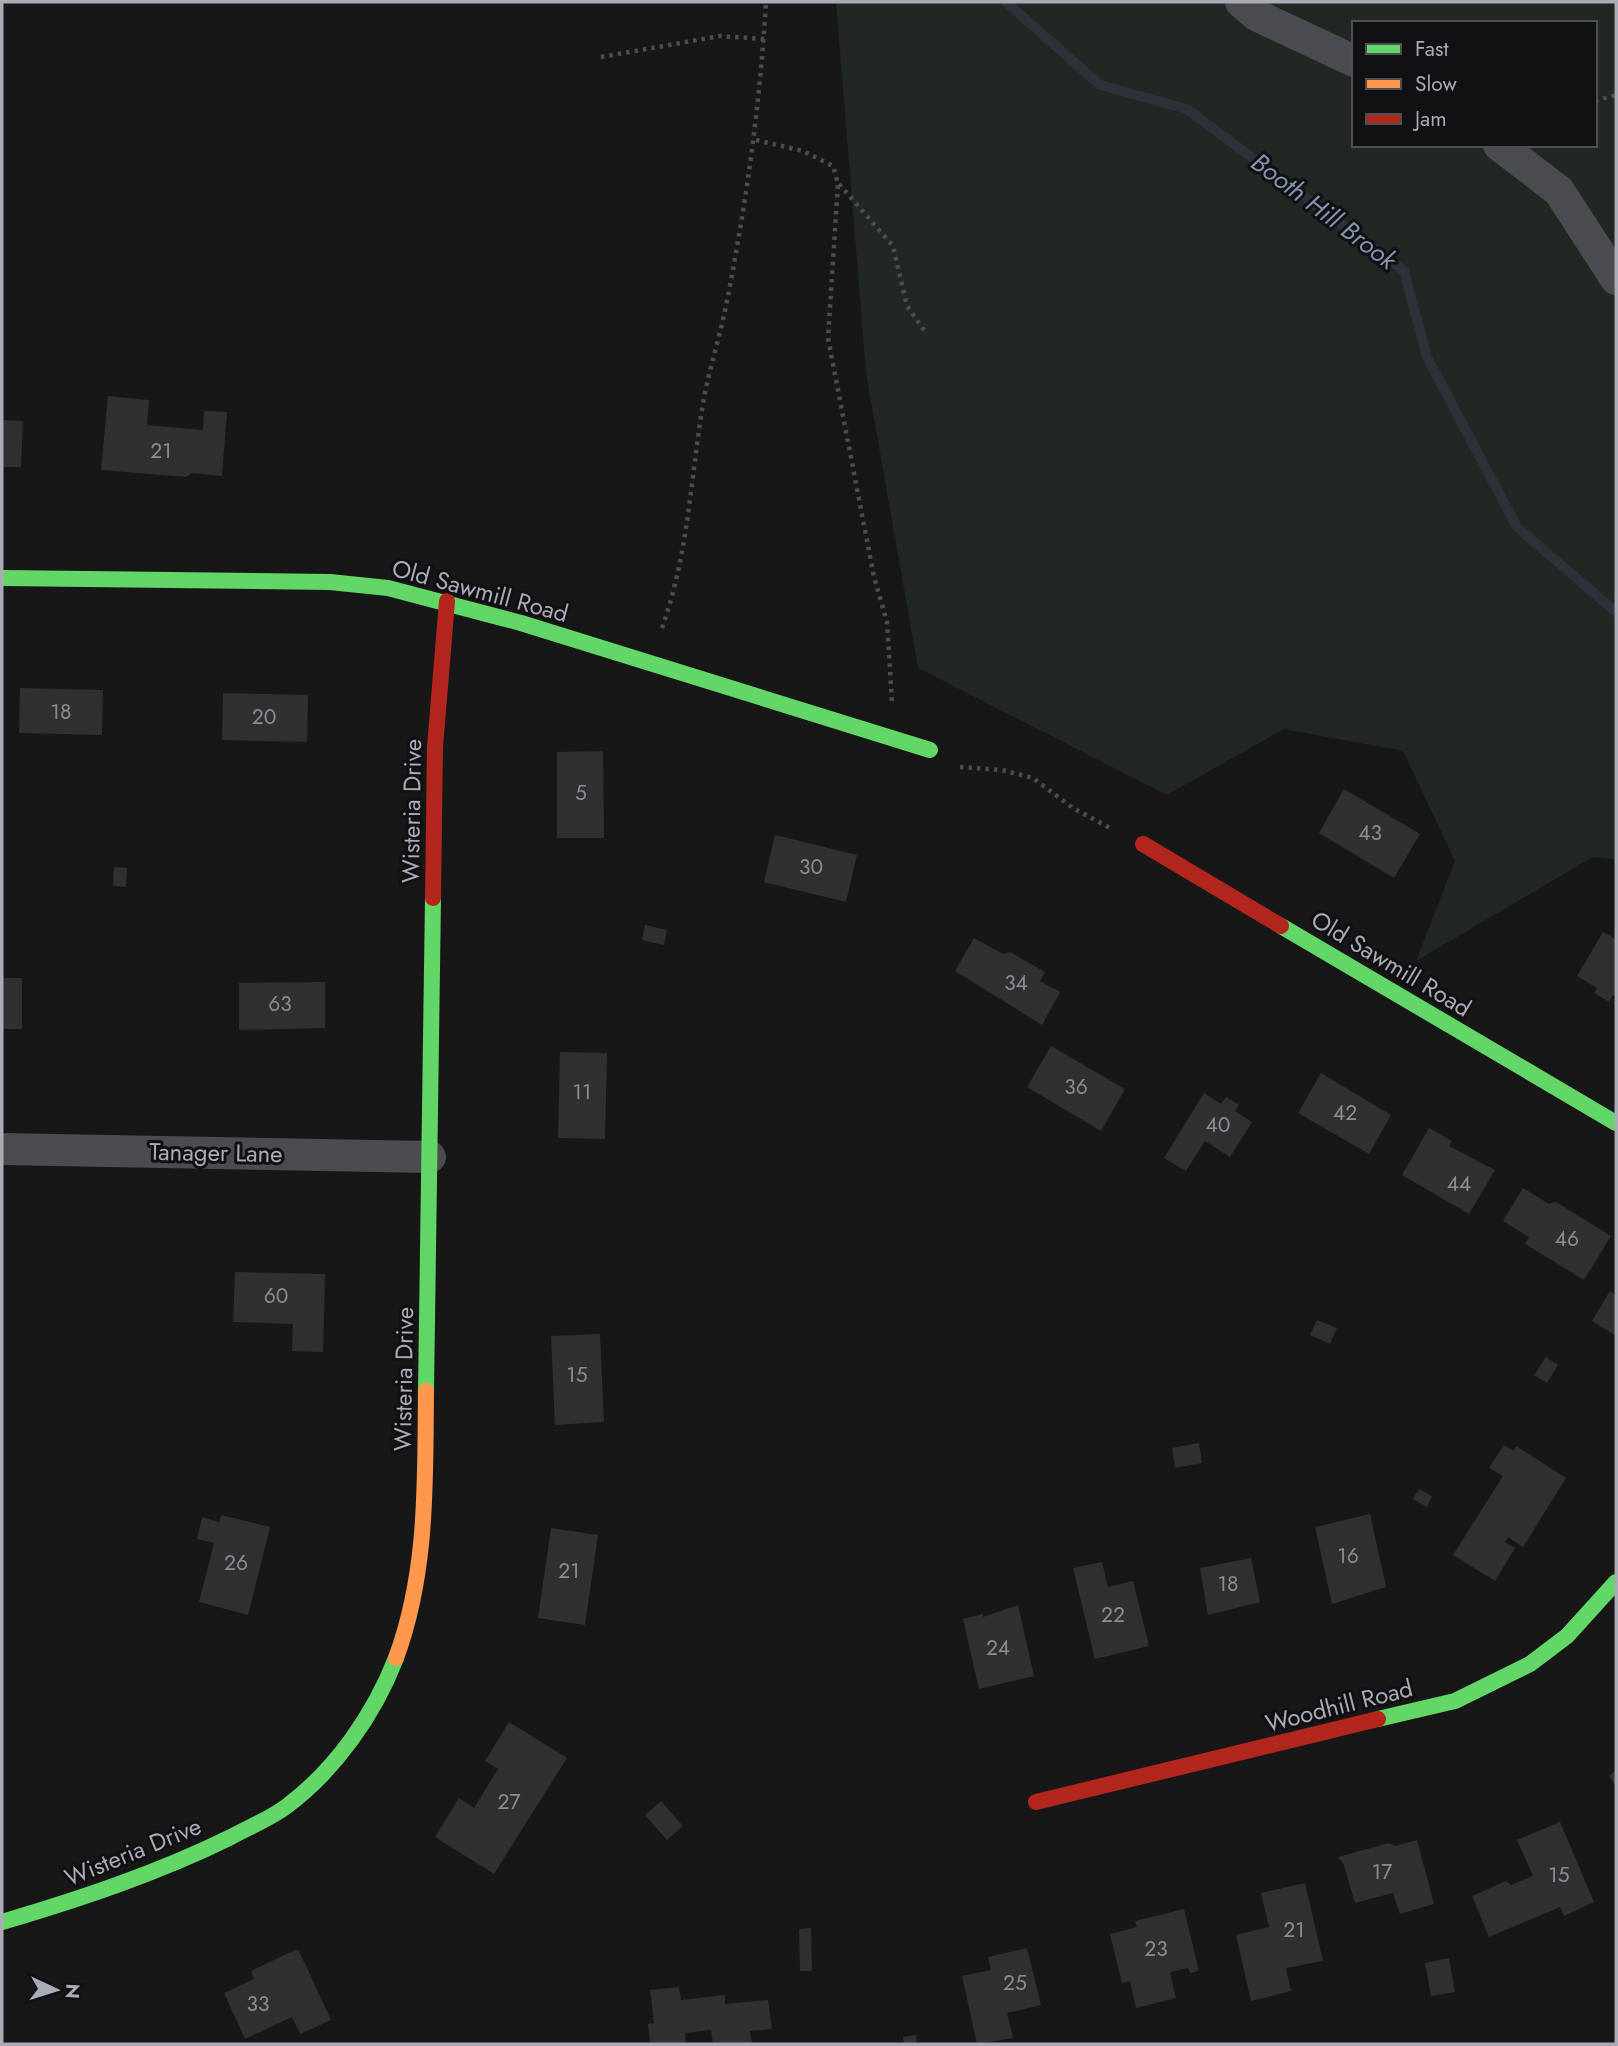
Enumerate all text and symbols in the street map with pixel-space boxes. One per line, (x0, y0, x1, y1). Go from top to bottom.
legend (1352, 21, 1597, 147)
text: Fast (1415, 34, 1448, 64)
text: Slow (1415, 69, 1457, 99)
text: Jam (1412, 104, 1447, 134)
water label: Booth Hill Brook (1243, 144, 1406, 280)
house number: 21 (150, 436, 172, 466)
street label: Old Sawmill Road (388, 550, 572, 631)
house number: 18 (51, 697, 71, 727)
house number: 20 (252, 702, 276, 732)
street label: Wisteria Drive (393, 739, 430, 883)
house number: 5 (575, 778, 587, 808)
house number: 43 (1358, 818, 1382, 848)
house number: 30 (799, 852, 823, 882)
street label: Old Sawmill Road (1305, 902, 1478, 1025)
house number: 34 (1004, 968, 1028, 998)
house number: 63 (268, 989, 292, 1019)
house number: 36 (1064, 1072, 1088, 1102)
house number: 11 (573, 1077, 591, 1107)
house number: 42 (1333, 1098, 1357, 1128)
house number: 40 (1206, 1110, 1230, 1140)
street label: Tanager Lane (149, 1134, 283, 1171)
house number: 44 (1447, 1169, 1471, 1199)
house number: 46 (1555, 1224, 1579, 1254)
house number: 60 (264, 1281, 288, 1311)
street label: Wisteria Drive (385, 1307, 422, 1451)
house number: 15 (566, 1360, 588, 1390)
house number: 16 (1337, 1541, 1359, 1571)
house number: 26 (224, 1548, 248, 1578)
house number: 21 (558, 1556, 580, 1586)
house number: 18 (1218, 1569, 1238, 1599)
house number: 22 (1101, 1600, 1125, 1630)
house number: 24 (986, 1633, 1010, 1663)
street label: Woodhill Road (1262, 1670, 1416, 1741)
house number: 27 (498, 1787, 520, 1817)
street label: Wisteria Drive (59, 1808, 206, 1895)
house number: 17 (1372, 1857, 1392, 1887)
house number: 15 (1548, 1860, 1570, 1890)
house number: 21 (1283, 1915, 1305, 1945)
house number: 23 (1144, 1934, 1168, 1964)
north arrow (21, 1955, 91, 2025)
house number: 25 (1003, 1968, 1027, 1998)
text: N (58, 1983, 86, 2000)
house number: 33 (247, 1989, 269, 2019)

